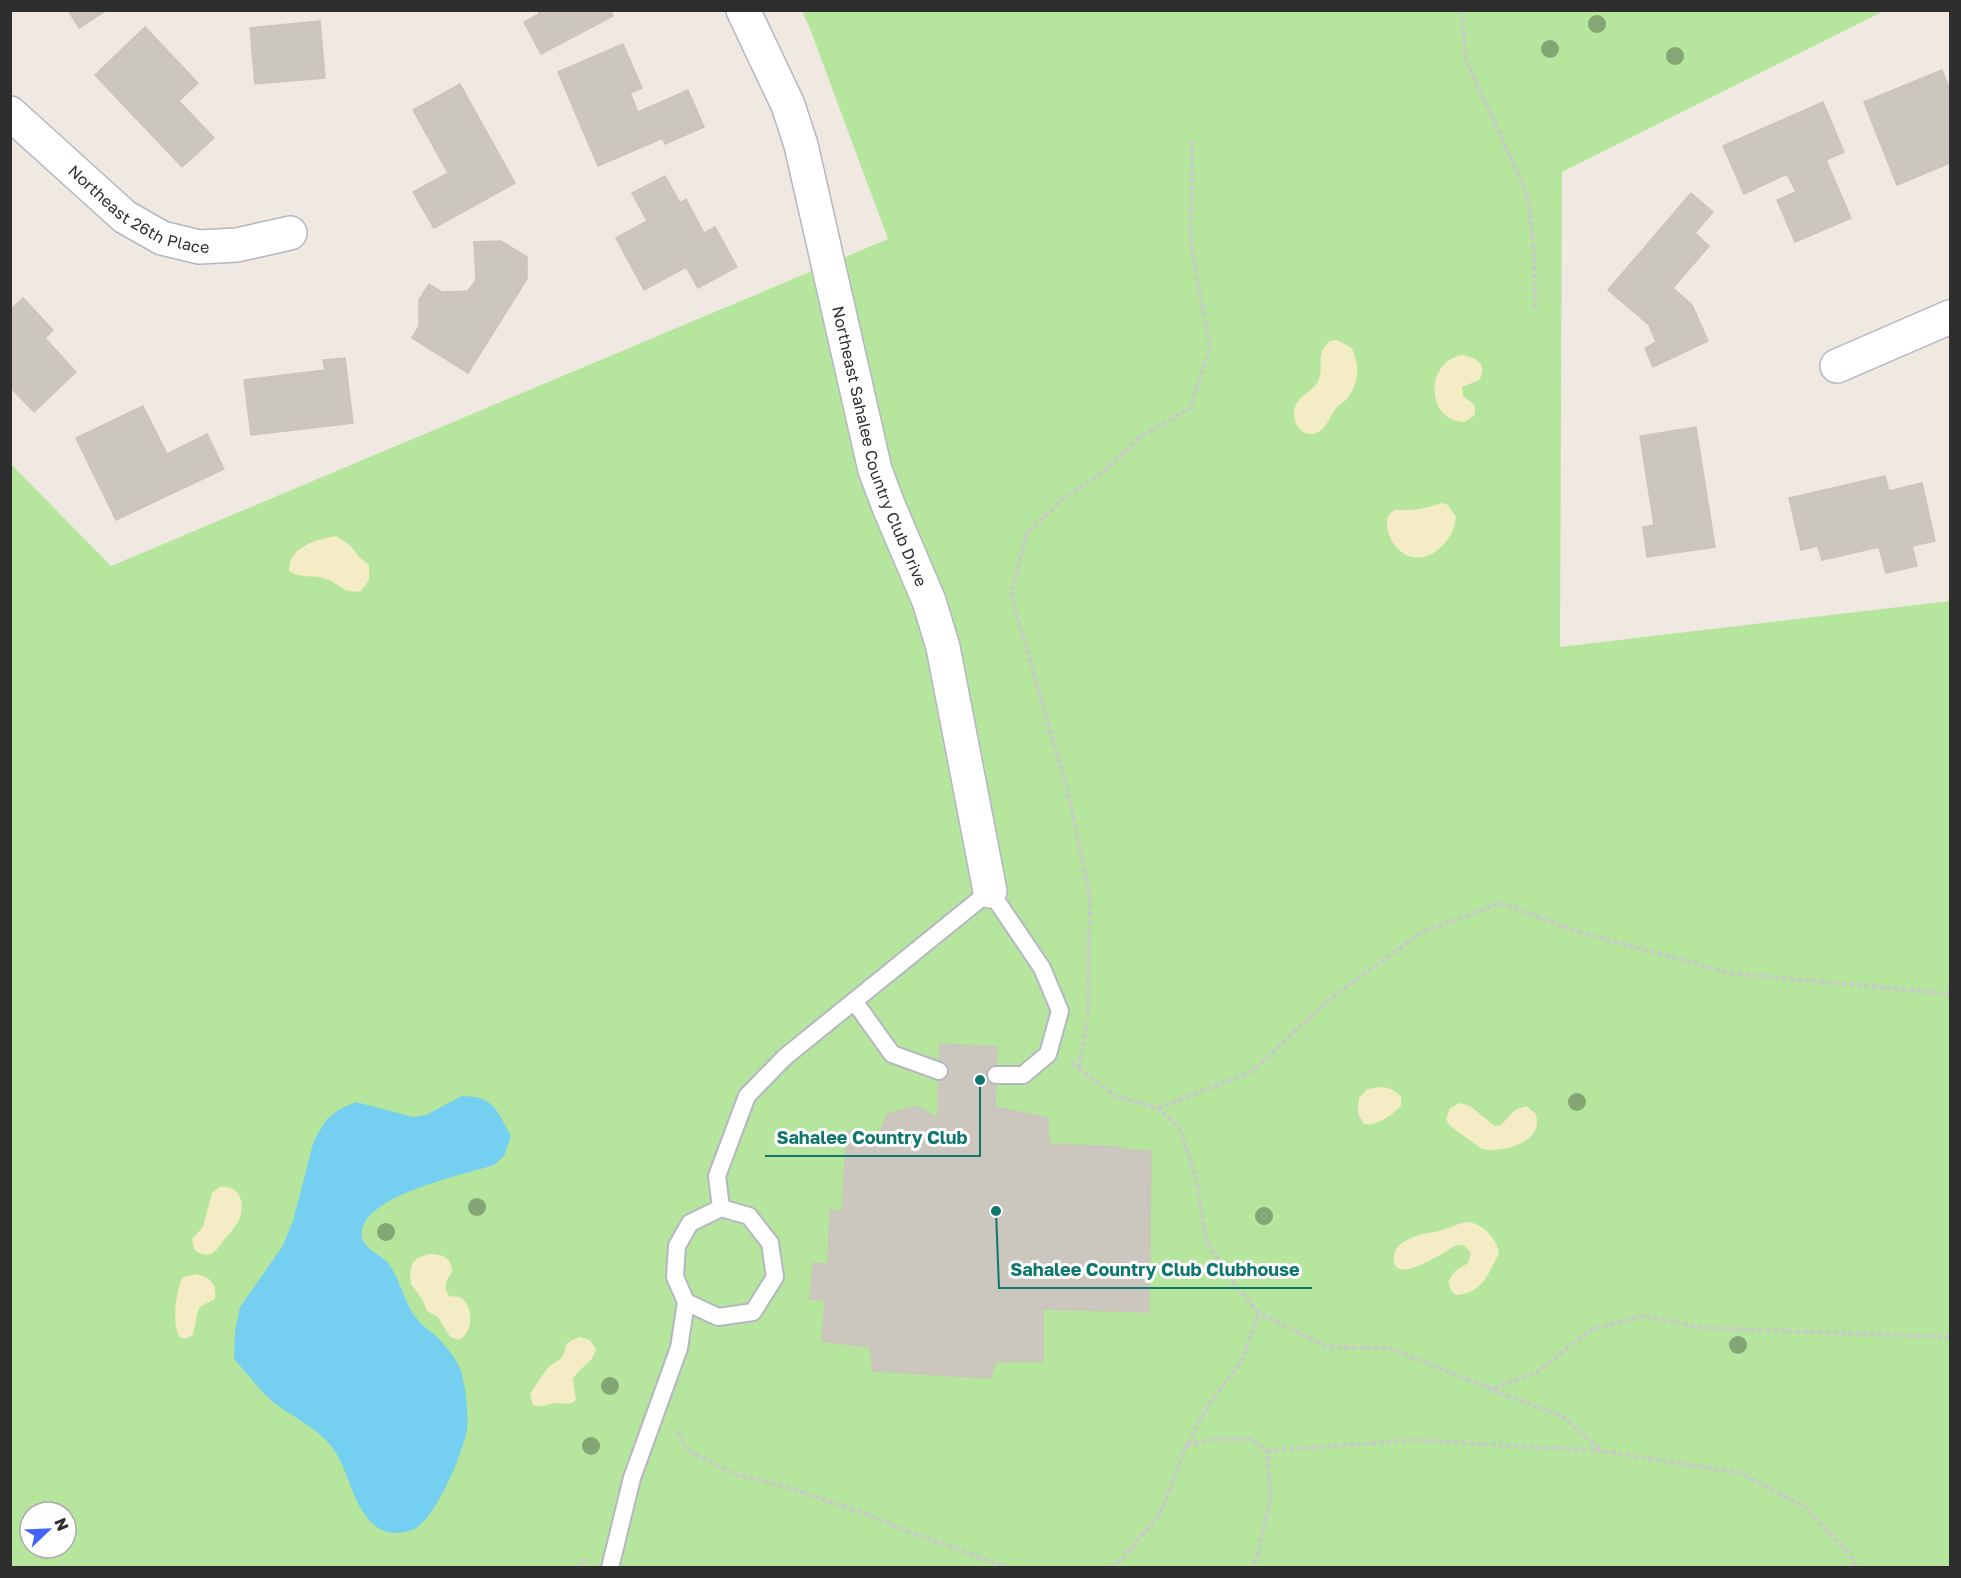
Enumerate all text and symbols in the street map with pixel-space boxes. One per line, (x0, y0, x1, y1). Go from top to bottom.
street label: Northeast 26th Place (64, 161, 210, 257)
street label: Northeast Sahalee Country Club Drive (828, 304, 932, 589)
callout: Sahalee Country Club (765, 1120, 980, 1156)
text: Sahalee Country Club (776, 1126, 968, 1148)
callout: Sahalee Country Club Clubhouse (999, 1252, 1312, 1288)
text: Sahalee Country Club Clubhouse (1010, 1258, 1300, 1280)
north arrow (18, 1500, 78, 1560)
text: N (50, 1515, 73, 1534)

